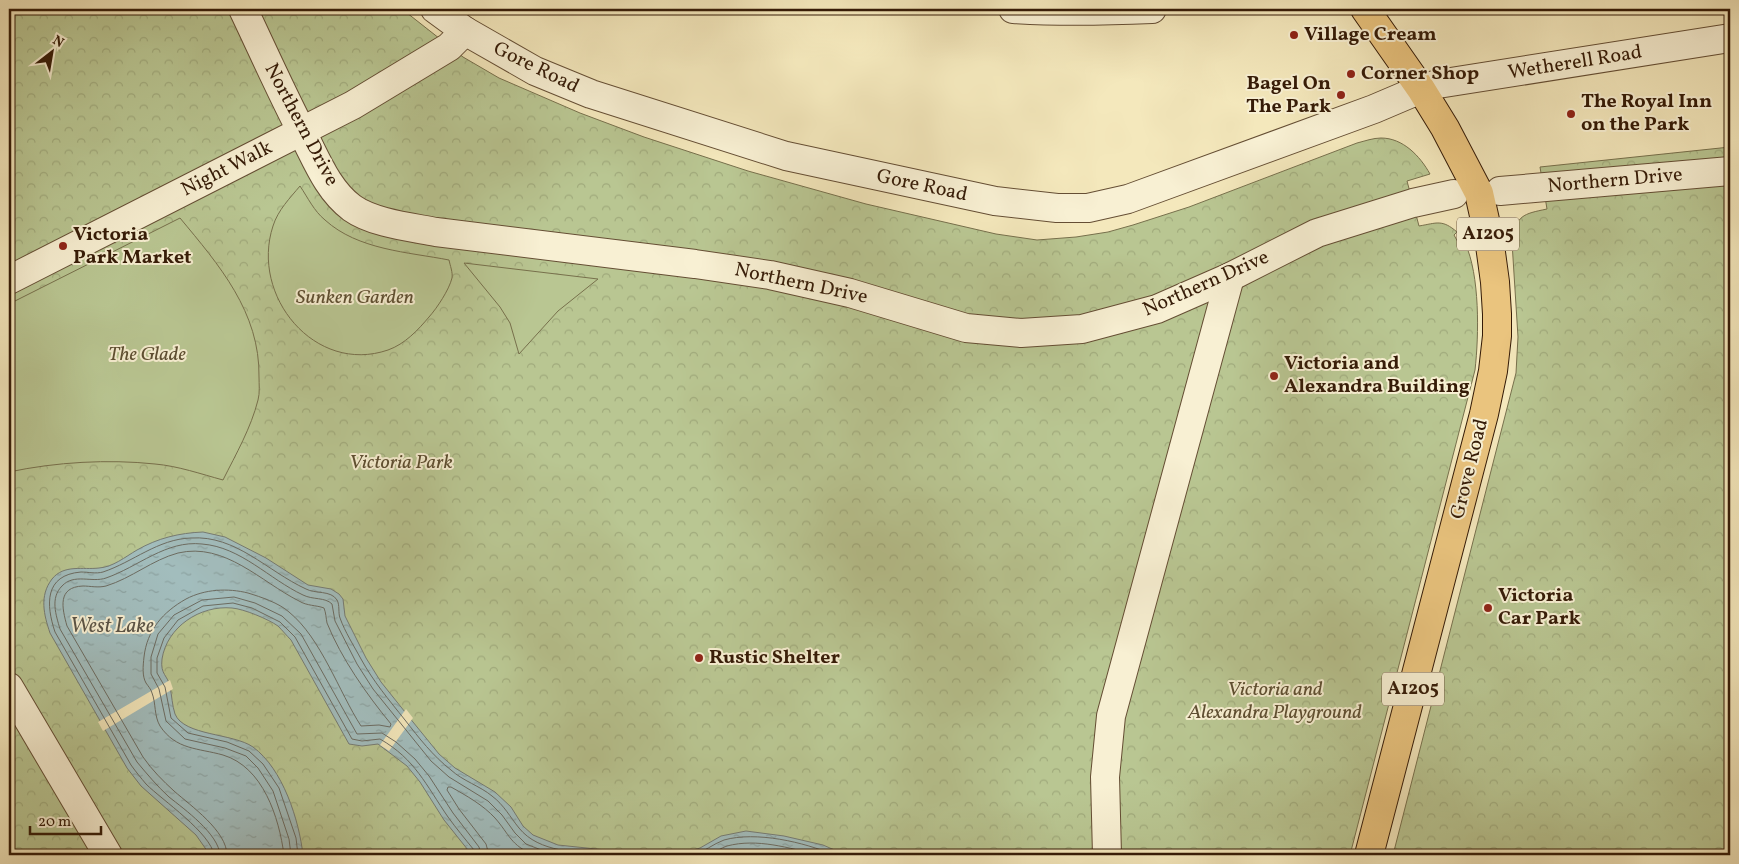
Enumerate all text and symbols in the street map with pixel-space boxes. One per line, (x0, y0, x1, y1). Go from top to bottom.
place label: Village Cream (1304, 21, 1437, 49)
north arrow (28, 28, 78, 78)
marker: Village Cream (1288, 29, 1300, 41)
text: N (49, 31, 67, 53)
street label: Gore Road (488, 35, 584, 101)
street label: Wetherell Road (1506, 39, 1644, 87)
street label: Northern Drive (257, 59, 345, 191)
place label: Corner Shop (1361, 60, 1479, 88)
marker: Corner Shop (1345, 68, 1357, 80)
place label: Bagel On The Park (1246, 70, 1331, 121)
place label: The Royal Inn on the Park (1581, 88, 1712, 139)
marker: Bagel On The Park (1335, 89, 1347, 101)
marker: The Royal Inn on the Park (1565, 108, 1577, 120)
street label: Night Walk (177, 134, 278, 204)
street label: Northern Drive (1546, 161, 1684, 201)
street label: Gore Road (874, 163, 970, 209)
road number: A1205 (1457, 218, 1519, 250)
place label: Victoria Park Market (73, 221, 192, 272)
marker: Victoria Park Market (57, 240, 69, 252)
street label: Northern Drive (1138, 244, 1274, 324)
street label: Northern Drive (732, 256, 870, 312)
park label: Sunken Garden (296, 284, 414, 312)
park label: The Glade (108, 341, 186, 369)
place label: Victoria and Alexandra Building (1284, 350, 1470, 401)
marker: Victoria and Alexandra Building (1268, 370, 1280, 382)
street label: Grove Road (1444, 416, 1496, 522)
park label: Victoria Park (349, 449, 453, 477)
place label: Victoria Car Park (1498, 582, 1581, 633)
marker: Victoria Car Park (1482, 602, 1494, 614)
water label: West Lake (70, 612, 154, 641)
place label: Rustic Shelter (709, 644, 840, 672)
marker: Rustic Shelter (693, 652, 705, 664)
road number: A1205 (1382, 672, 1444, 706)
park label: Victoria and Alexandra Playground (1187, 676, 1362, 727)
scale bar (30, 804, 101, 836)
text: 20 m (38, 812, 71, 833)

